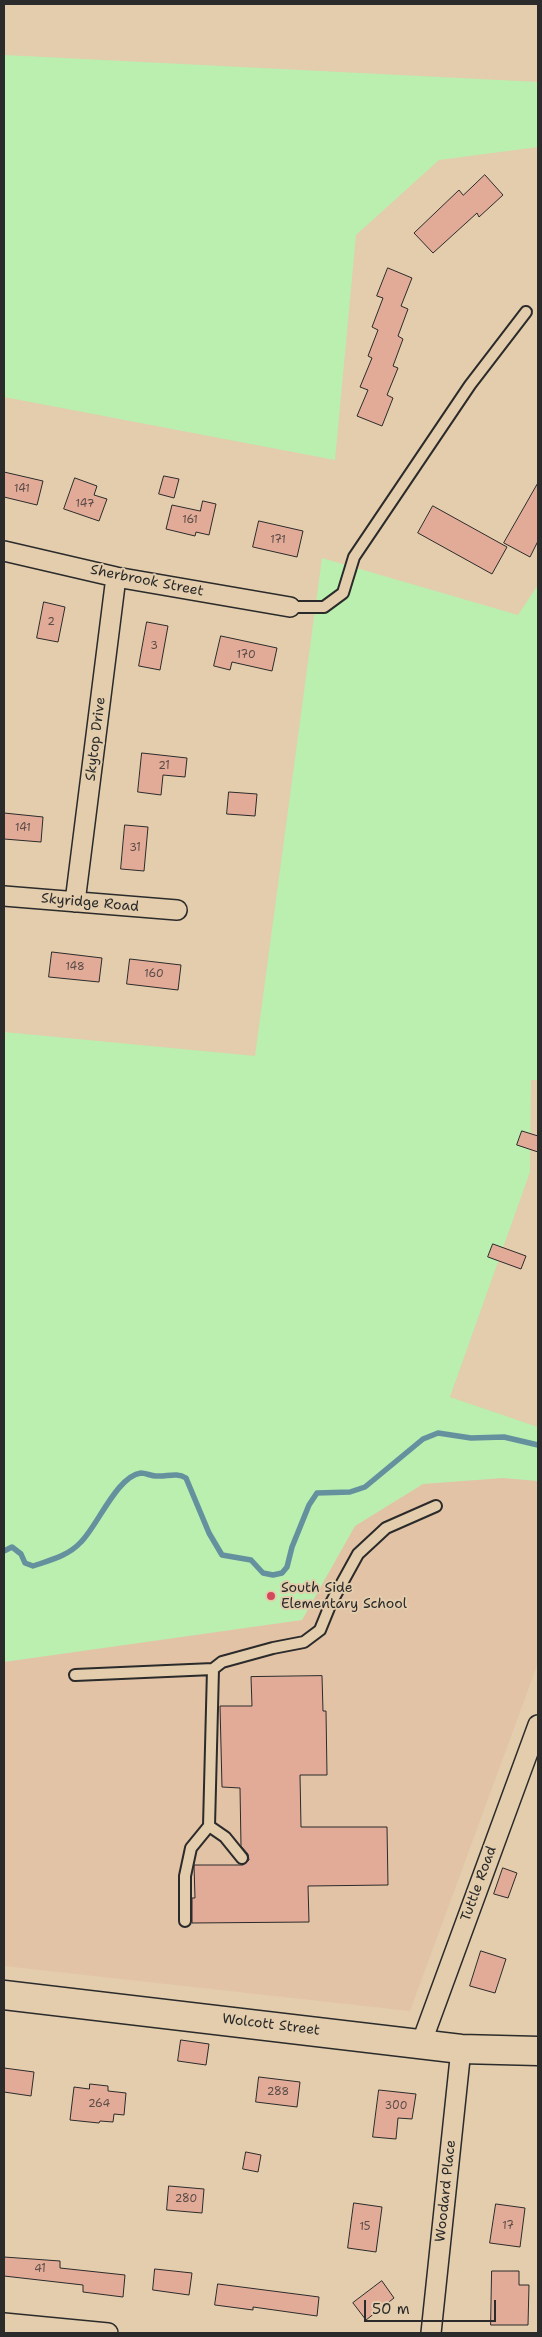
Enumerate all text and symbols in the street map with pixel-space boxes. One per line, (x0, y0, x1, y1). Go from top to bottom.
house number: 141 (14, 482, 30, 496)
house number: 147 (76, 497, 94, 511)
house number: 161 (182, 513, 198, 527)
house number: 171 (270, 533, 286, 547)
street label: Sherbrook Street (89, 562, 205, 600)
house number: 2 (47, 615, 55, 629)
house number: 3 (150, 639, 158, 653)
house number: 170 (236, 648, 256, 662)
street label: Skytop Drive (83, 696, 109, 782)
house number: 21 (158, 759, 170, 773)
house number: 141 (15, 821, 31, 835)
house number: 31 (129, 841, 141, 855)
street label: Skyridge Road (40, 890, 140, 916)
house number: 148 (65, 960, 85, 974)
house number: 160 (144, 967, 164, 981)
place label: South Side Elementary School (281, 1580, 407, 1612)
marker: South Side Elementary School (265, 1590, 277, 1602)
street label: Tuttle Road (458, 1844, 500, 1924)
street label: Wolcott Street (221, 2011, 321, 2039)
house number: 288 (267, 2085, 289, 2099)
house number: 264 (88, 2097, 110, 2111)
house number: 300 (385, 2099, 407, 2113)
street label: Woodard Place (432, 2139, 460, 2243)
house number: 280 (175, 2192, 197, 2206)
house number: 17 (502, 2219, 514, 2233)
house number: 15 (359, 2220, 371, 2234)
house number: 41 (34, 2262, 46, 2276)
scale bar (367, 2290, 500, 2322)
text: 50 m (372, 2299, 410, 2319)

